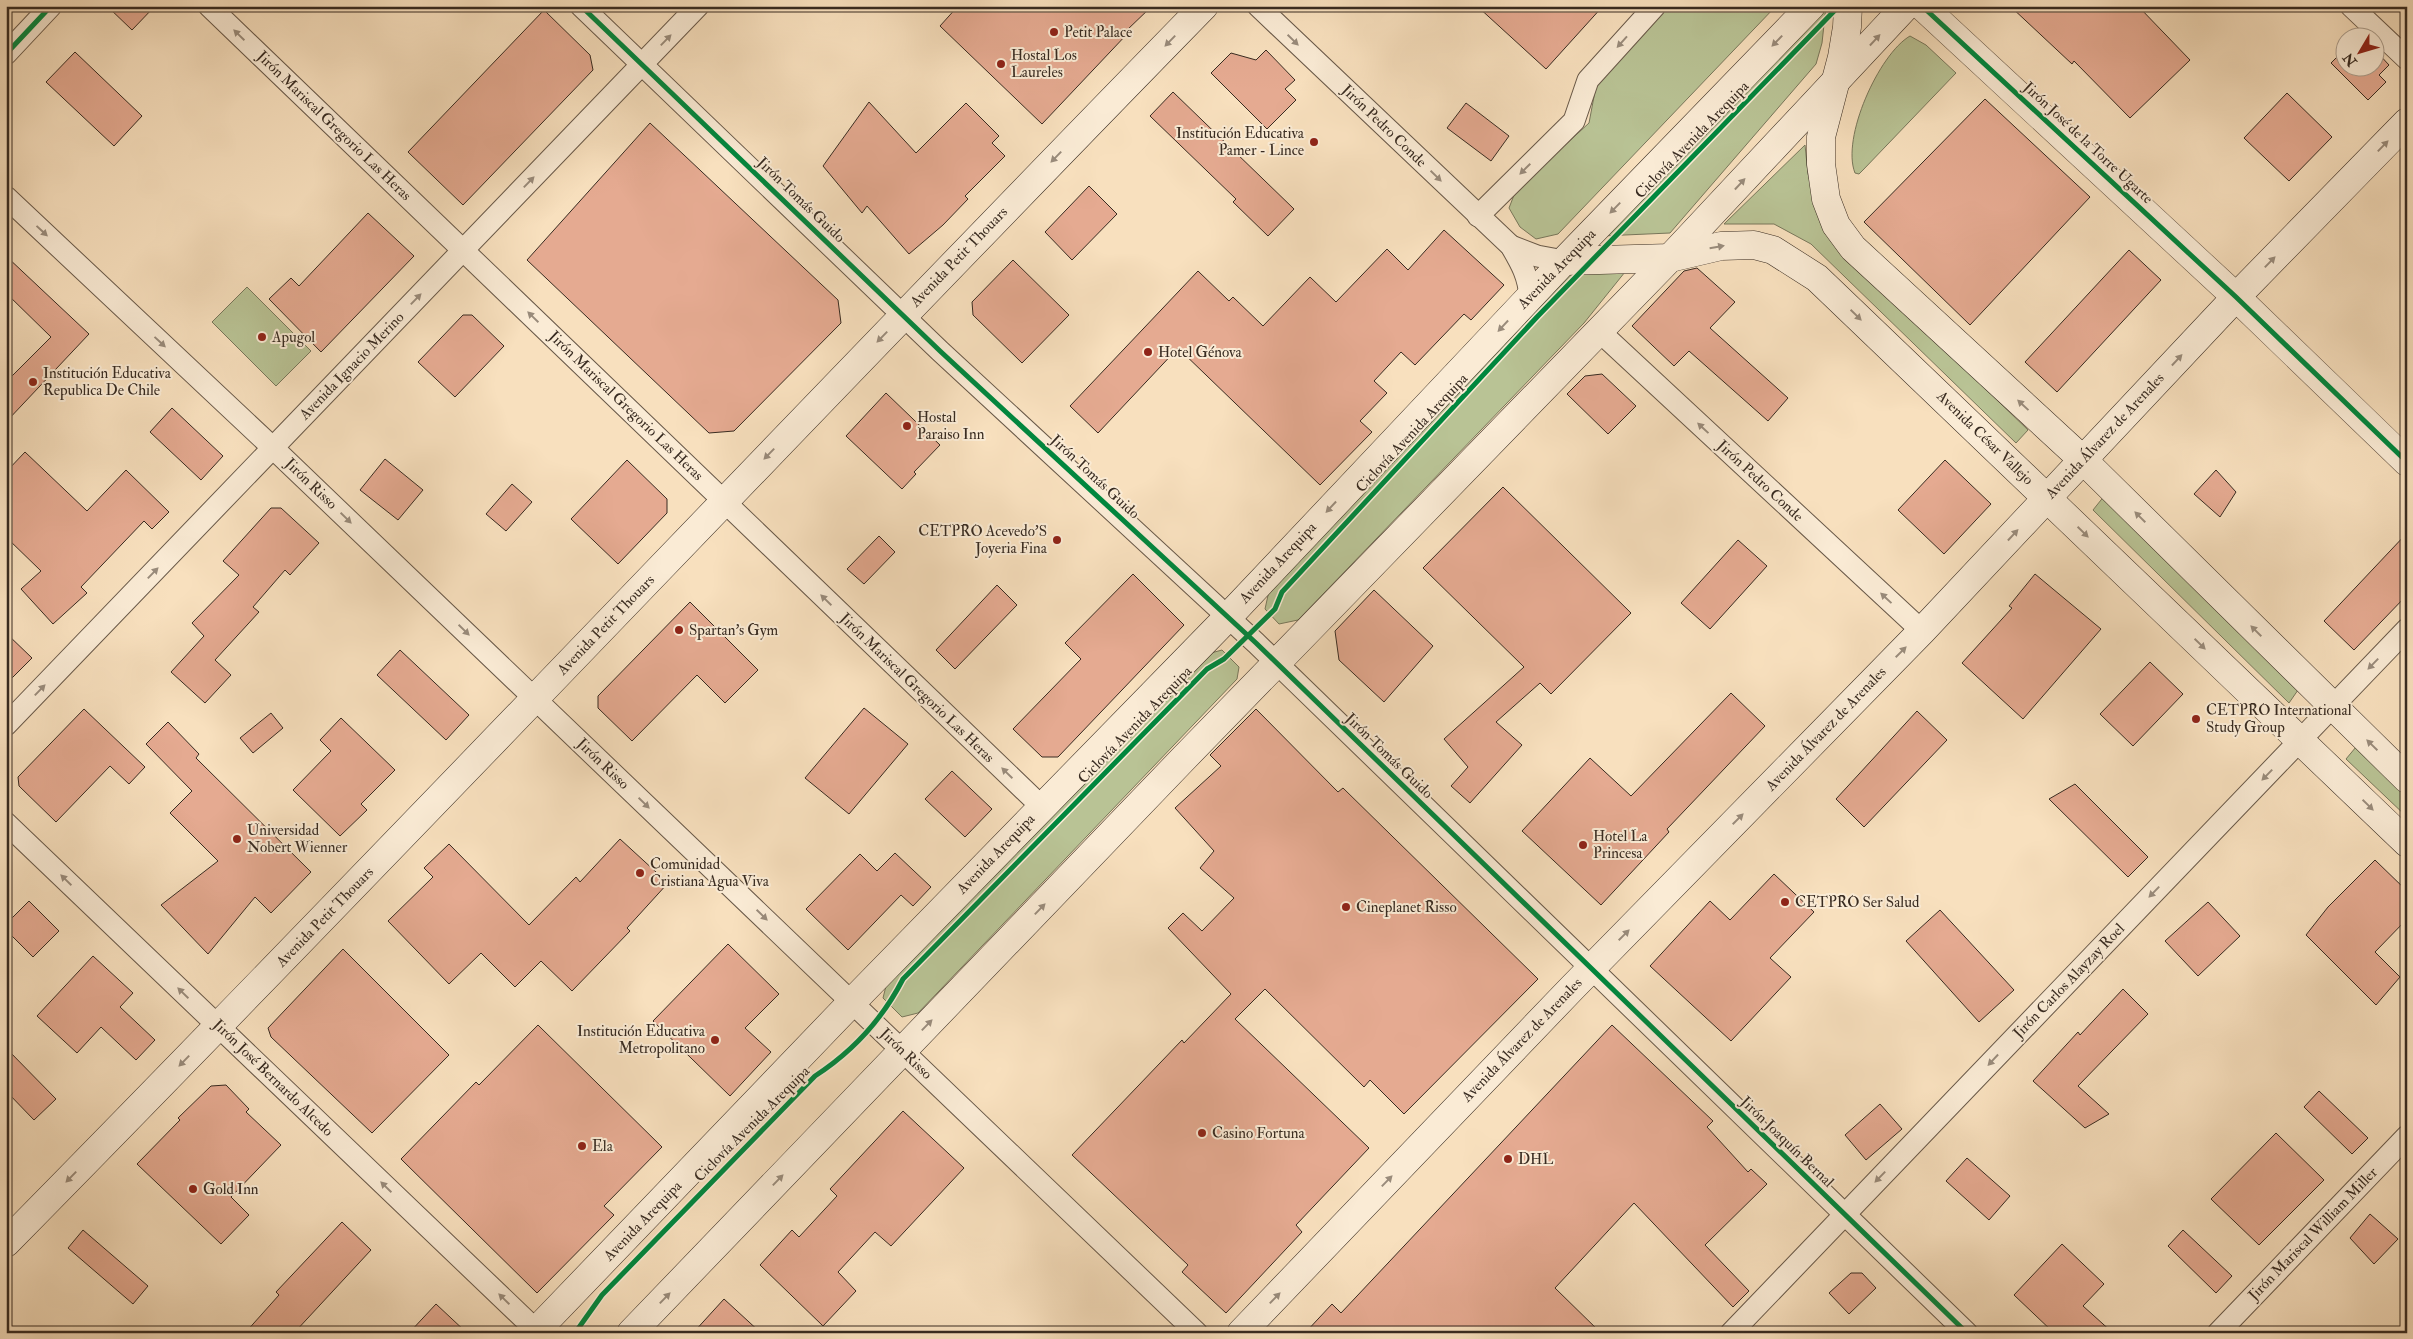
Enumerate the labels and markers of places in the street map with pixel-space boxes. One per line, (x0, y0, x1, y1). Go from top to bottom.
place label: Petit Palace (1064, 23, 1132, 42)
marker: Petit Palace (1048, 26, 1060, 38)
place label: Hostal Los Laureles (1011, 46, 1077, 82)
marker: Hostal Los Laureles (995, 58, 1007, 70)
place label: Institución Educativa Pamer - Lince (1176, 124, 1305, 160)
marker: Institución Educativa Pamer - Lince (1308, 136, 1320, 148)
place label: Apugol (271, 328, 315, 348)
marker: Apugol (256, 331, 268, 343)
place label: Hotel Génova (1158, 343, 1243, 362)
marker: Hotel Génova (1142, 346, 1154, 358)
place label: Institución Educativa Republica De Chile (43, 364, 172, 401)
marker: Institución Educativa Republica De Chile (27, 376, 39, 388)
place label: Hostal Paraiso Inn (917, 408, 985, 444)
marker: Hostal Paraiso Inn (901, 420, 913, 432)
place label: CETPRO Acevedo'S Joyeria Fina (918, 522, 1048, 559)
marker: CETPRO Acevedo'S Joyeria Fina (1051, 534, 1063, 546)
place label: Spartan's Gym (689, 621, 779, 641)
marker: Spartan's Gym (673, 624, 685, 636)
place label: CETPRO International Study Group (2206, 701, 2352, 738)
marker: CETPRO International Study Group (2190, 713, 2202, 725)
place label: Universidad Nobert Wienner (247, 821, 348, 857)
place label: Hotel La Princesa (1593, 827, 1648, 863)
marker: Universidad Nobert Wienner (231, 833, 243, 845)
marker: Hotel La Princesa (1577, 839, 1589, 851)
place label: Comunidad Cristiana Agua Viva (650, 855, 770, 891)
marker: Comunidad Cristiana Agua Viva (634, 867, 646, 879)
place label: CETPRO Ser Salud (1795, 893, 1920, 912)
marker: CETPRO Ser Salud (1779, 896, 1791, 908)
place label: Cineplanet Risso (1356, 898, 1457, 918)
marker: Cineplanet Risso (1340, 901, 1352, 913)
place label: Institución Educativa Metropolitano (577, 1022, 706, 1059)
marker: Institución Educativa Metropolitano (709, 1034, 721, 1046)
place label: Casino Fortuna (1212, 1124, 1306, 1143)
marker: Casino Fortuna (1196, 1127, 1208, 1139)
place label: Ela (592, 1137, 614, 1156)
marker: Ela (576, 1140, 588, 1152)
place label: DHL (1518, 1150, 1553, 1169)
marker: DHL (1502, 1153, 1514, 1165)
place label: Gold Inn (203, 1180, 259, 1199)
marker: Gold Inn (187, 1183, 199, 1195)

